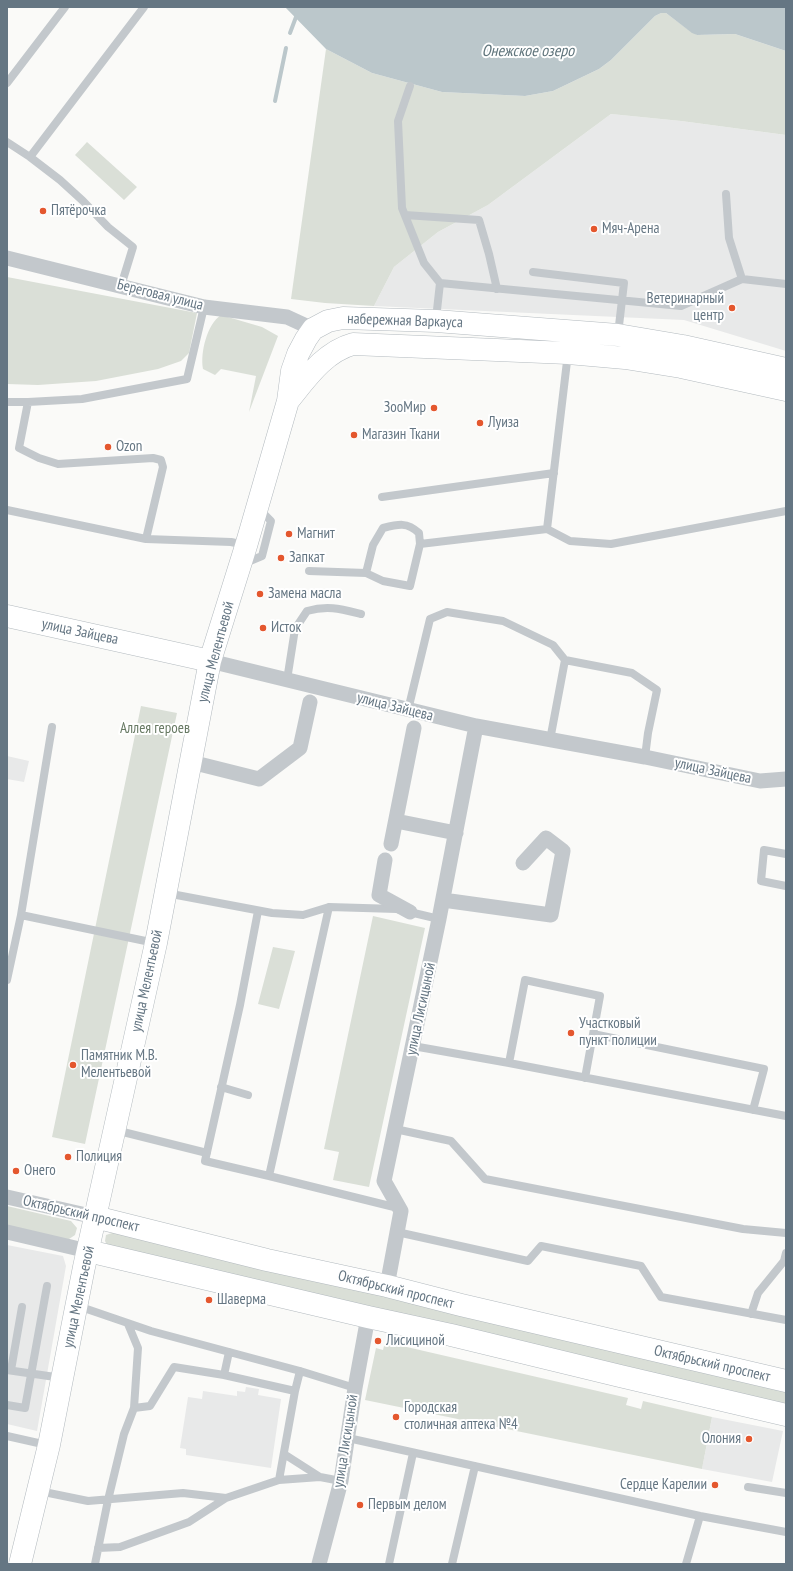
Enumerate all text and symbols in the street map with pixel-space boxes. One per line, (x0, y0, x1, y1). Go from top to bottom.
water label: Онежское озеро (482, 41, 574, 61)
place label: Пятёрочка (51, 202, 106, 220)
marker: Пятёрочка (38, 206, 48, 216)
place label: Мяч-Арена (602, 220, 660, 238)
marker: Мяч-Арена (589, 224, 599, 234)
street label: Береговая улица (115, 276, 205, 314)
place label: Ветеринарный центр (647, 290, 724, 325)
marker: Ветеринарный центр (727, 303, 737, 313)
street label: набережная Варкауса (347, 310, 463, 332)
place label: ЗооМир (384, 399, 426, 417)
marker: ЗооМир (429, 403, 439, 413)
place label: Луиза (488, 414, 519, 432)
marker: Луиза (475, 418, 485, 428)
place label: Магазин Ткани (362, 426, 440, 444)
marker: Магазин Ткани (349, 430, 359, 440)
place label: Ozon (116, 438, 142, 456)
marker: Ozon (103, 442, 113, 452)
place label: Магнит (297, 525, 335, 543)
marker: Магнит (284, 529, 294, 539)
place label: Запкат (289, 549, 325, 567)
marker: Запкат (276, 553, 286, 563)
place label: Замена масла (268, 585, 341, 603)
marker: Замена масла (255, 589, 265, 599)
street label: улица Мелентьевой (194, 599, 238, 705)
street label: улица Зайцева (40, 615, 120, 649)
place label: Исток (271, 619, 301, 637)
marker: Исток (258, 623, 268, 633)
street label: улица Зайцева (355, 689, 435, 725)
park label: Аллея героев (120, 720, 190, 738)
street label: улица Зайцева (673, 754, 753, 788)
street label: улица Мелентьевой (127, 928, 167, 1034)
street label: улица Лисицыной (402, 961, 440, 1057)
place label: Участковый пункт полиции (579, 1015, 657, 1050)
marker: Участковый пункт полиции (566, 1028, 576, 1038)
place label: Памятник М.В. Мелентьевой (81, 1047, 157, 1082)
marker: Памятник М.В. Мелентьевой (68, 1060, 78, 1070)
place label: Полиция (76, 1148, 122, 1166)
marker: Полиция (63, 1152, 73, 1162)
place label: Онего (24, 1162, 56, 1180)
marker: Онего (11, 1166, 21, 1176)
street label: Октябрьский проспект (21, 1192, 141, 1236)
street label: улица Мелентьевой (59, 1244, 99, 1350)
street label: Октябрьский проспект (336, 1267, 456, 1313)
place label: Шаверма (217, 1291, 266, 1309)
marker: Шаверма (204, 1295, 214, 1305)
place label: Лисициной (386, 1332, 445, 1350)
marker: Лисициной (373, 1336, 383, 1346)
street label: Октябрьский проспект (652, 1342, 772, 1386)
street label: улица Лисицыной (330, 1393, 362, 1489)
place label: Городская столичная аптека №4 (404, 1399, 518, 1434)
marker: Городская столичная аптека №4 (391, 1412, 401, 1422)
place label: Олония (702, 1430, 741, 1448)
marker: Олония (744, 1434, 754, 1444)
place label: Сердце Карелии (620, 1476, 707, 1494)
marker: Сердце Карелии (710, 1480, 720, 1490)
place label: Первым делом (368, 1496, 447, 1514)
marker: Первым делом (355, 1500, 365, 1510)

